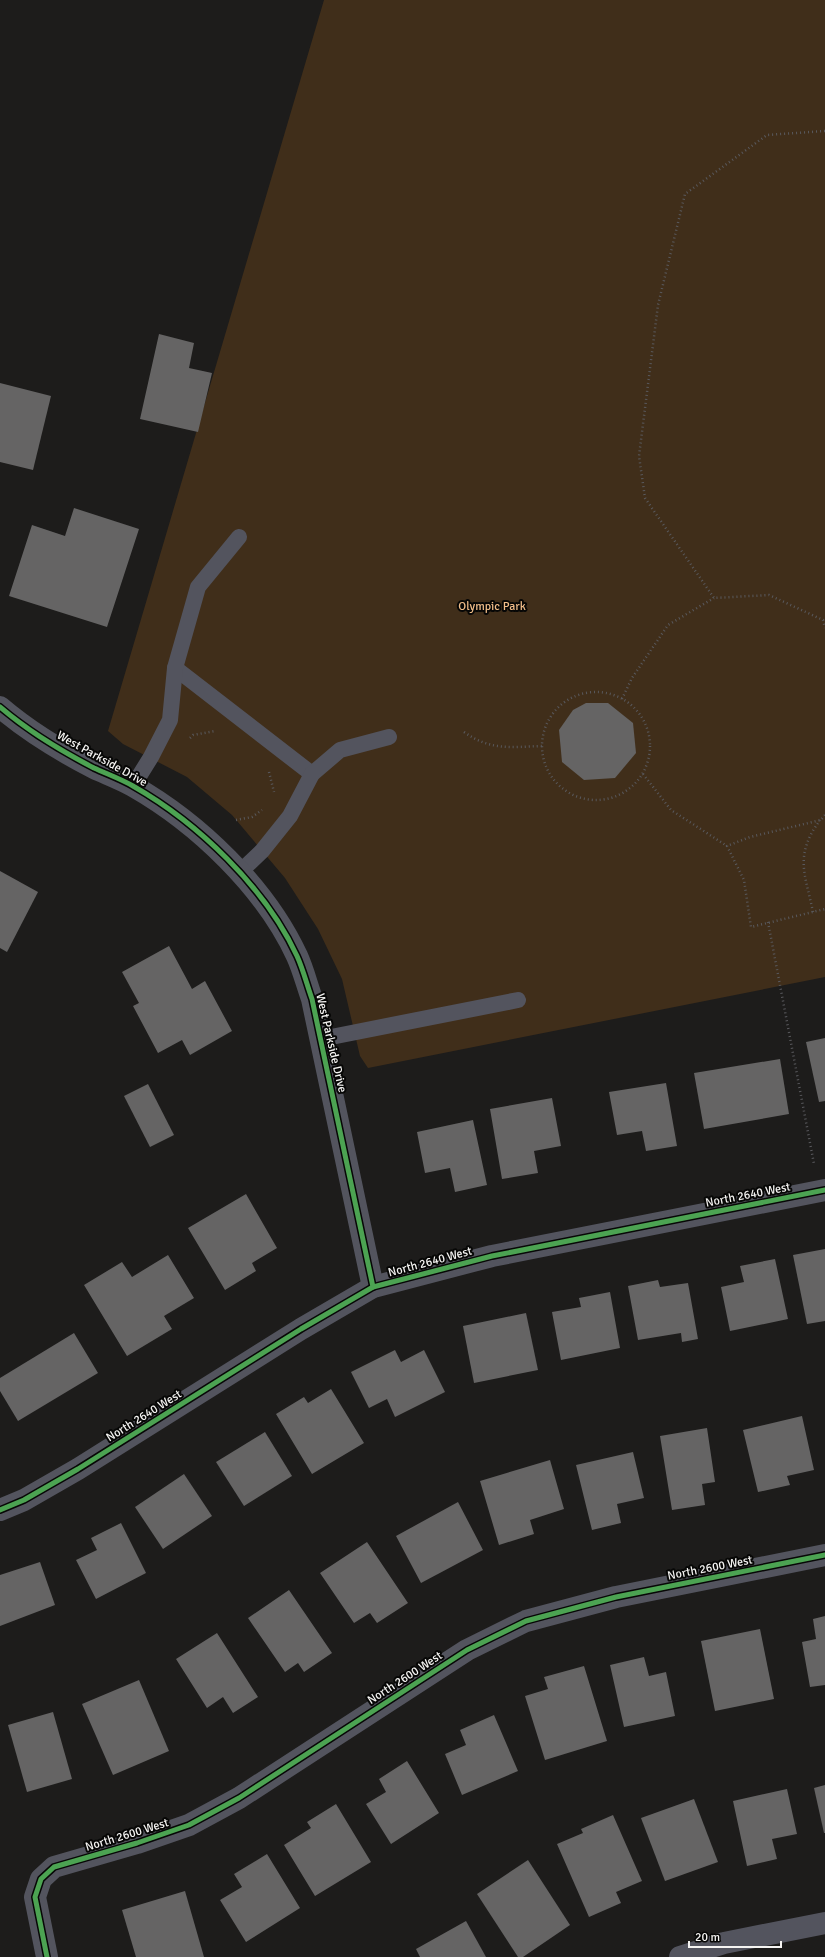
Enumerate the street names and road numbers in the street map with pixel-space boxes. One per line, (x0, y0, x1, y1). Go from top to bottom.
street label: West Parkside Drive (54, 728, 150, 790)
street label: West Parkside Drive (312, 992, 350, 1094)
street label: North 2640 West (704, 1179, 792, 1211)
street label: North 2640 West (386, 1244, 474, 1280)
street label: North 2640 West (103, 1387, 185, 1445)
street label: North 2600 West (666, 1552, 754, 1584)
street label: North 2600 West (365, 1648, 445, 1708)
street label: North 2600 West (84, 1815, 170, 1855)

